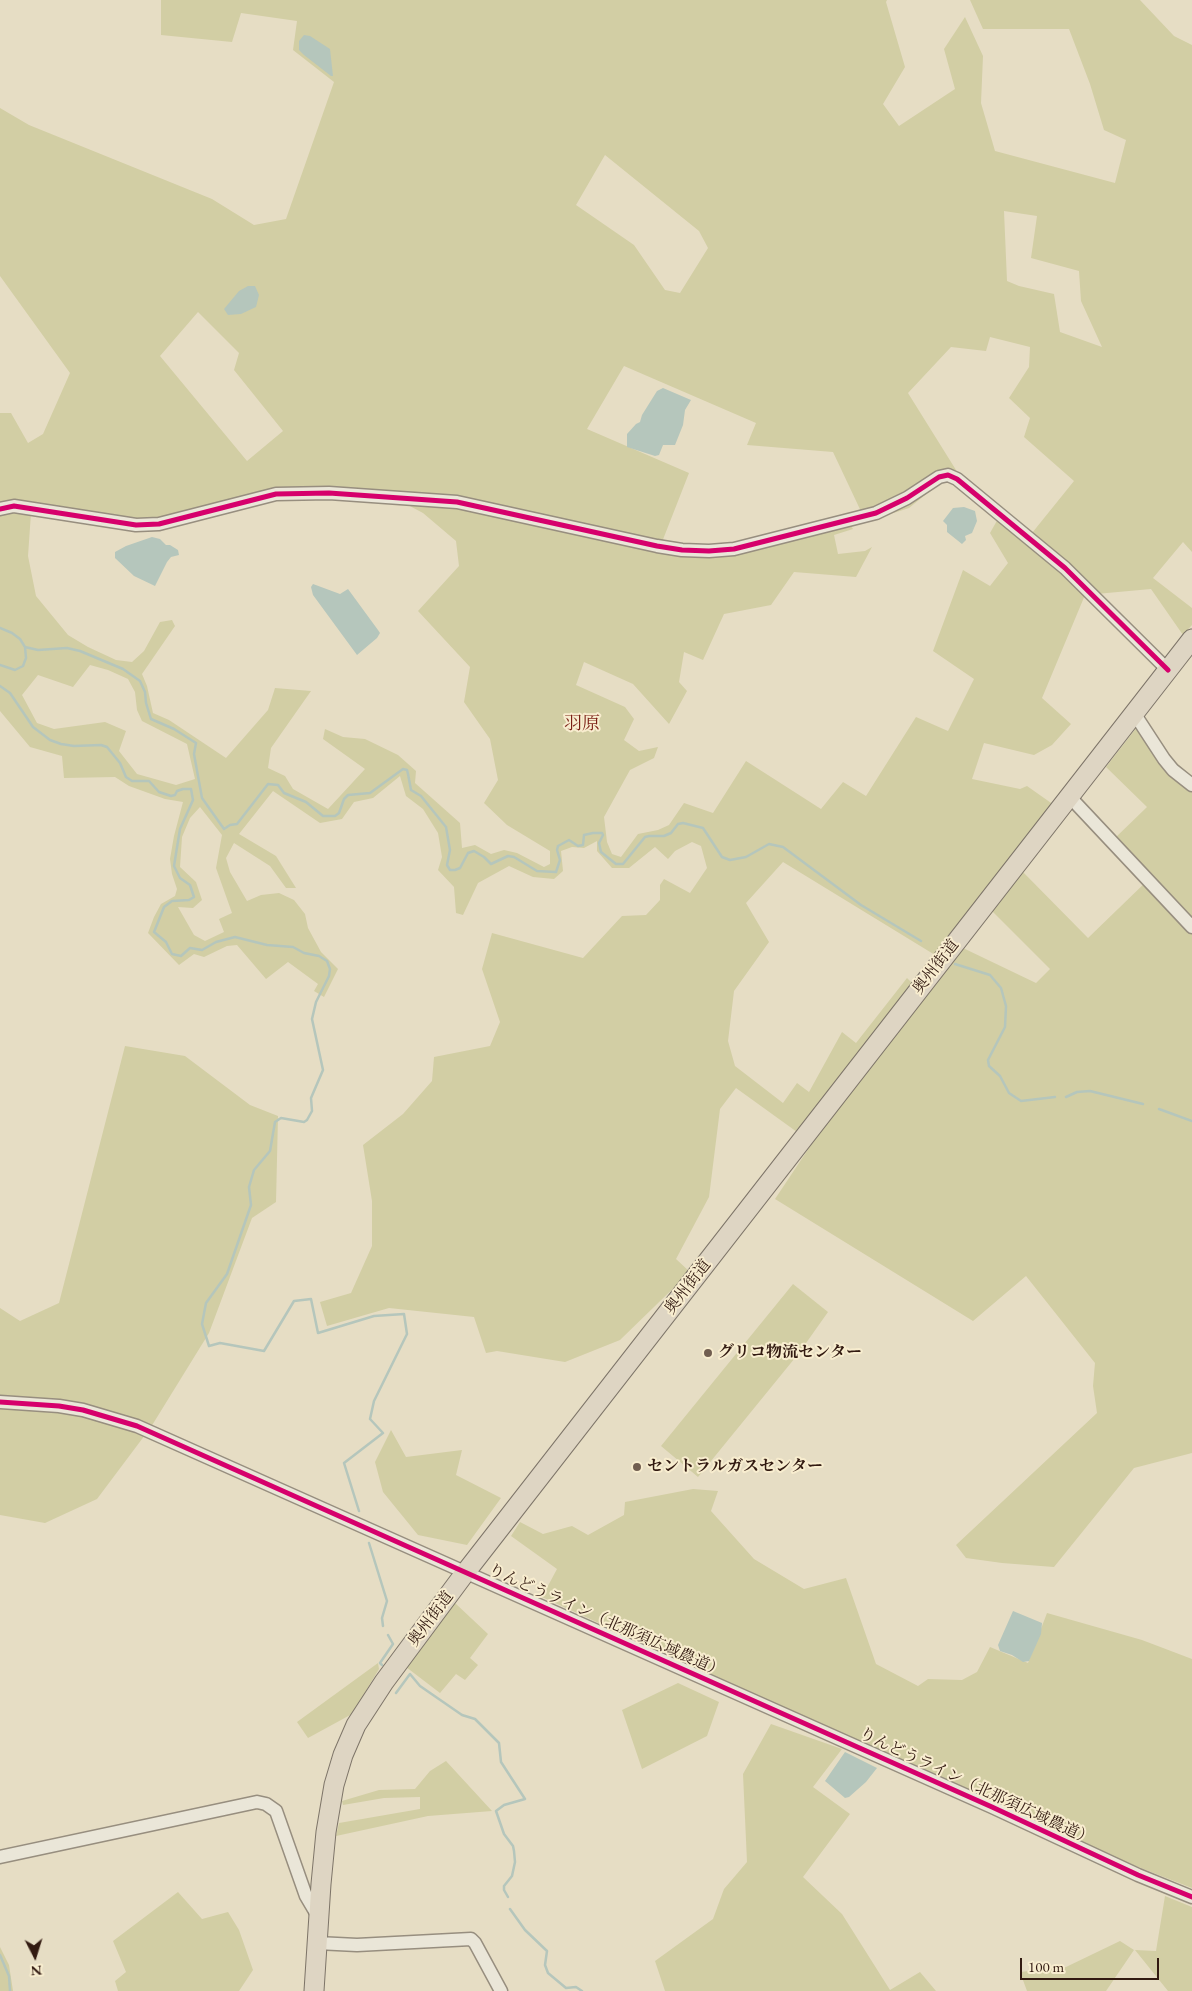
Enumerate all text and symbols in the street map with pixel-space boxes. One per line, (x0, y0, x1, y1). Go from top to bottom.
district label: 羽原 (564, 713, 600, 735)
street label: 奥州街道 (909, 936, 963, 998)
street label: 奥州街道 (661, 1256, 715, 1318)
place label: グリコ物流センター (718, 1343, 862, 1363)
marker: グリコ物流センター (702, 1347, 714, 1359)
place label: セントラルガスセンター (647, 1457, 823, 1477)
marker: セントラルガスセンター (631, 1461, 643, 1473)
street label: りんどうライン（北那須広域農道） (485, 1560, 727, 1682)
street label: 奥州街道 (404, 1588, 458, 1650)
street label: りんどうライン（北那須広域農道） (856, 1724, 1096, 1850)
north arrow (10, 1931, 60, 1981)
scale bar (1022, 1948, 1161, 1980)
text: 100 m (1028, 1957, 1064, 1976)
text: N (30, 1961, 43, 1980)

